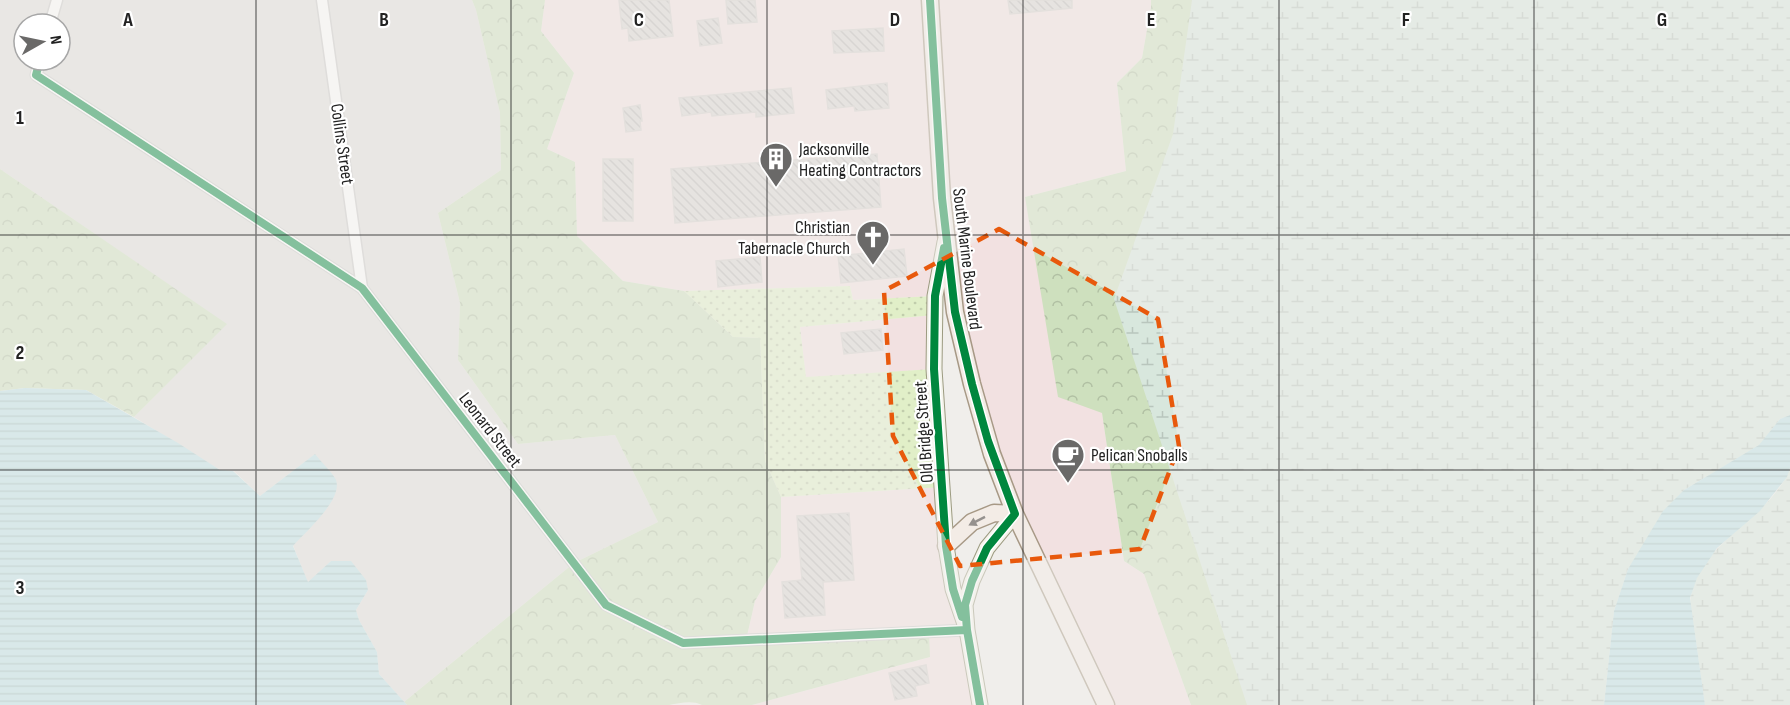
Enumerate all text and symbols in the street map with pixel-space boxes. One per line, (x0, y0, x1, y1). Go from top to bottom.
text: A (122, 8, 133, 32)
text: B (379, 8, 389, 32)
text: C (634, 8, 644, 32)
text: D (890, 8, 900, 32)
text: E (1147, 8, 1155, 32)
text: F (1402, 8, 1410, 32)
text: G (1657, 8, 1667, 32)
north arrow (12, 12, 72, 72)
text: N (45, 34, 65, 46)
street label: Collins Street (326, 102, 358, 186)
text: 1 (16, 106, 24, 130)
place label: Jacksonville Heating Contractors (798, 139, 921, 181)
building icon: Jacksonville Heating Contractors (758, 141, 794, 188)
street label: South Marine Boulevard (948, 187, 986, 331)
place label: Christian Tabernacle Church (738, 217, 850, 259)
church icon: Christian Tabernacle Church (855, 219, 891, 266)
text: 2 (16, 341, 24, 365)
street label: Old Bridge Street (910, 380, 938, 484)
street label: Leonard Street (454, 388, 526, 472)
cafe icon: Pelican Snoballs (1050, 437, 1086, 484)
place label: Pelican Snoballs (1091, 445, 1188, 466)
one-way arrow (968, 516, 985, 526)
text: 3 (16, 576, 25, 600)

